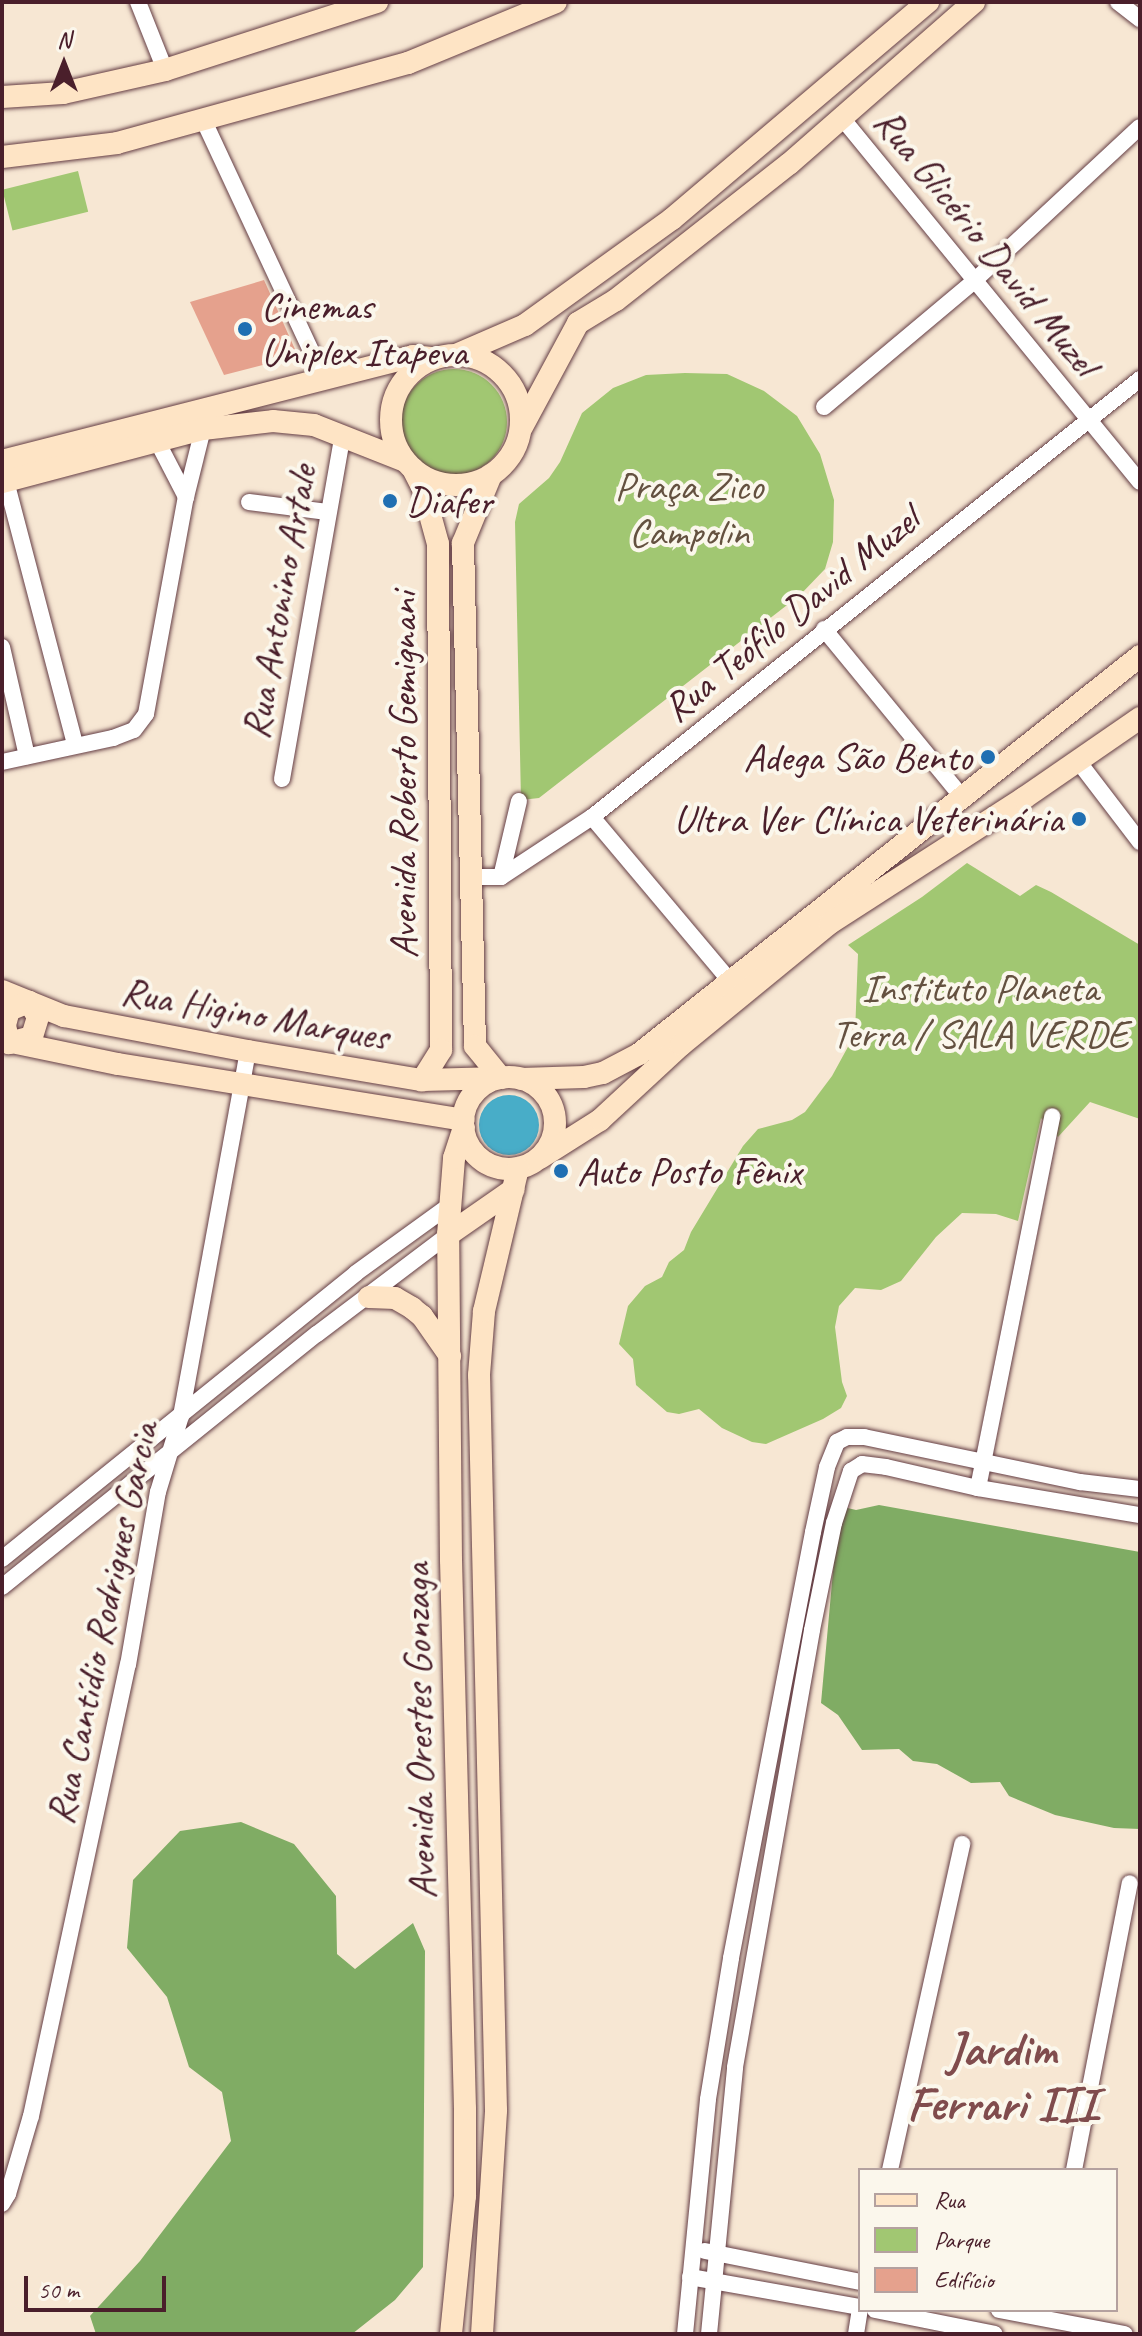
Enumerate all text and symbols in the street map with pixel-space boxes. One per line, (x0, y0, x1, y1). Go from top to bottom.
north arrow (24, 24, 104, 104)
text: N (57, 26, 71, 54)
street label: Rua Glicério David Muzel (863, 98, 1109, 386)
place label: Cinemas Uniplex Itapeva (261, 282, 469, 376)
marker: Cinemas Uniplex Itapeva (236, 320, 254, 338)
street label: Rua Antonino Artale (231, 461, 327, 743)
park label: Praça Zico Campolin (615, 462, 763, 556)
place label: Diafer (406, 477, 492, 525)
marker: Diafer (381, 492, 399, 510)
street label: Rua Teófilo David Muzel (654, 496, 928, 732)
street label: Avenida Roberto Gemignani (379, 592, 427, 958)
place label: Adega São Bento (743, 733, 972, 781)
marker: Adega São Bento (979, 748, 997, 766)
place label: Ultra Ver Clínica Veterinária (674, 795, 1063, 843)
marker: Ultra Ver Clínica Veterinária (1070, 810, 1088, 828)
park label: Instituto Planeta Terra / SALA VERDE (833, 964, 1127, 1058)
street label: Rua Higino Marques (117, 967, 393, 1061)
place label: Auto Posto Fênix (577, 1147, 801, 1195)
marker: Auto Posto Fênix (552, 1162, 570, 1180)
street label: Rua Cantídio Rodrigues Garcia (36, 1417, 168, 1829)
street label: Avenida Orestes Gonzaga (392, 1563, 446, 1899)
district label: Jardim Ferrari III (907, 2020, 1097, 2133)
legend (858, 2168, 1118, 2312)
text: Rua (934, 2185, 965, 2215)
text: Parque (934, 2225, 989, 2255)
scale bar (28, 2260, 170, 2310)
text: Edifício (934, 2265, 994, 2295)
text: 50 m (38, 2275, 79, 2305)

